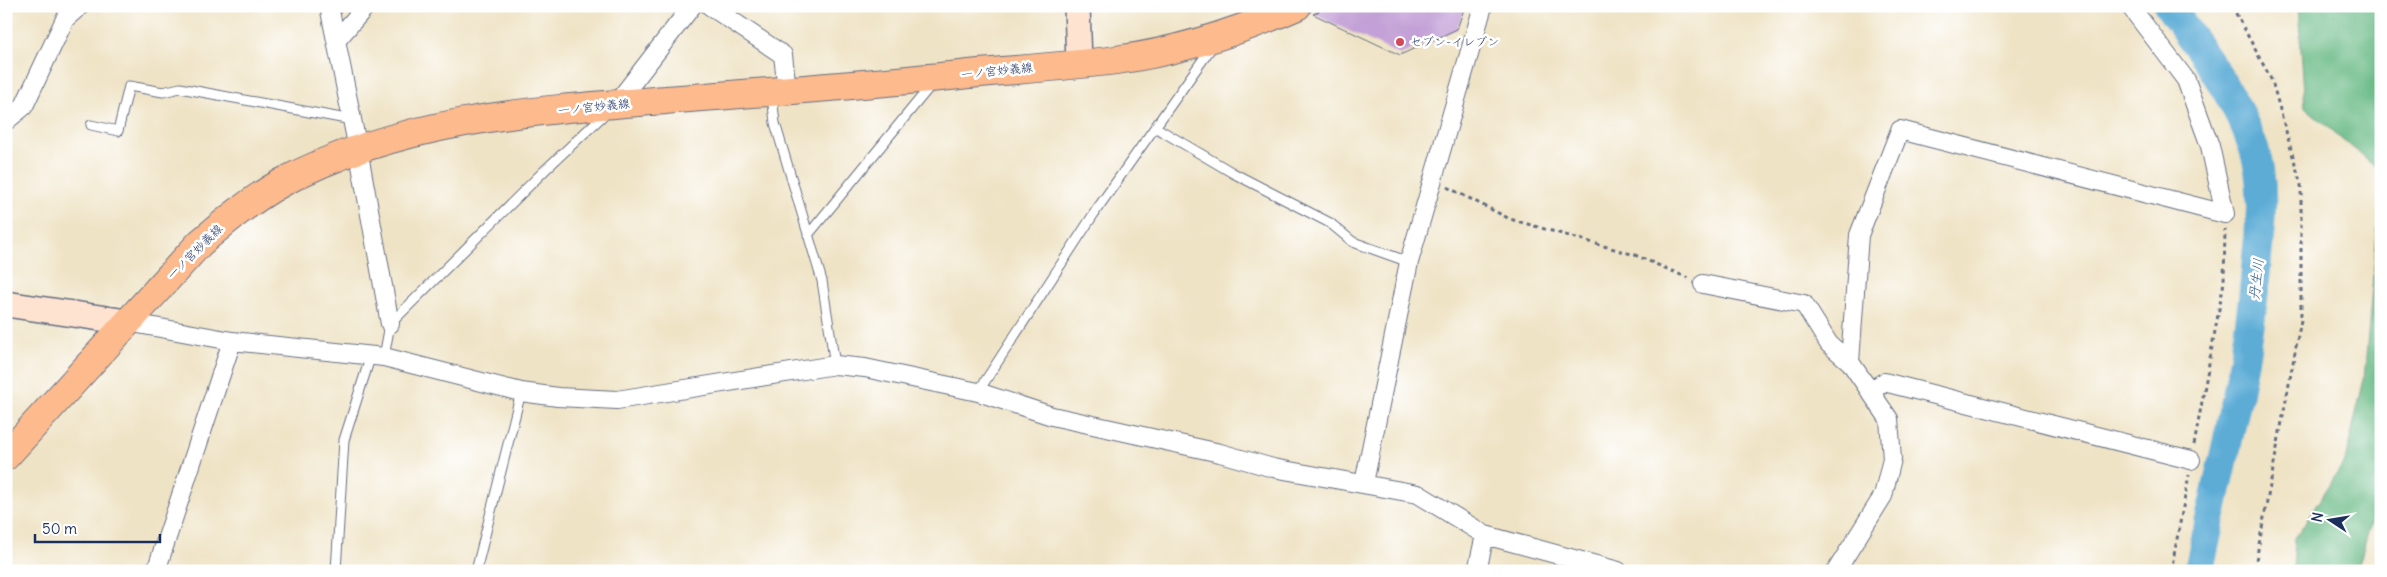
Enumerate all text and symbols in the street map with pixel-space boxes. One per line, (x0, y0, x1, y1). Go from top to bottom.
place label: セブン-イレブン (1410, 34, 1499, 49)
marker: セブン-イレブン (1394, 36, 1406, 48)
street label: 一ノ宮妙義線 (960, 59, 1034, 82)
street label: 一ノ宮妙義線 (557, 95, 631, 118)
street label: 一ノ宮妙義線 (164, 221, 225, 282)
water label: 丹生川 (2245, 257, 2267, 301)
north arrow (2304, 494, 2354, 544)
text: N (2307, 511, 2327, 524)
scale bar (35, 512, 160, 544)
text: 50 m (42, 519, 77, 538)

